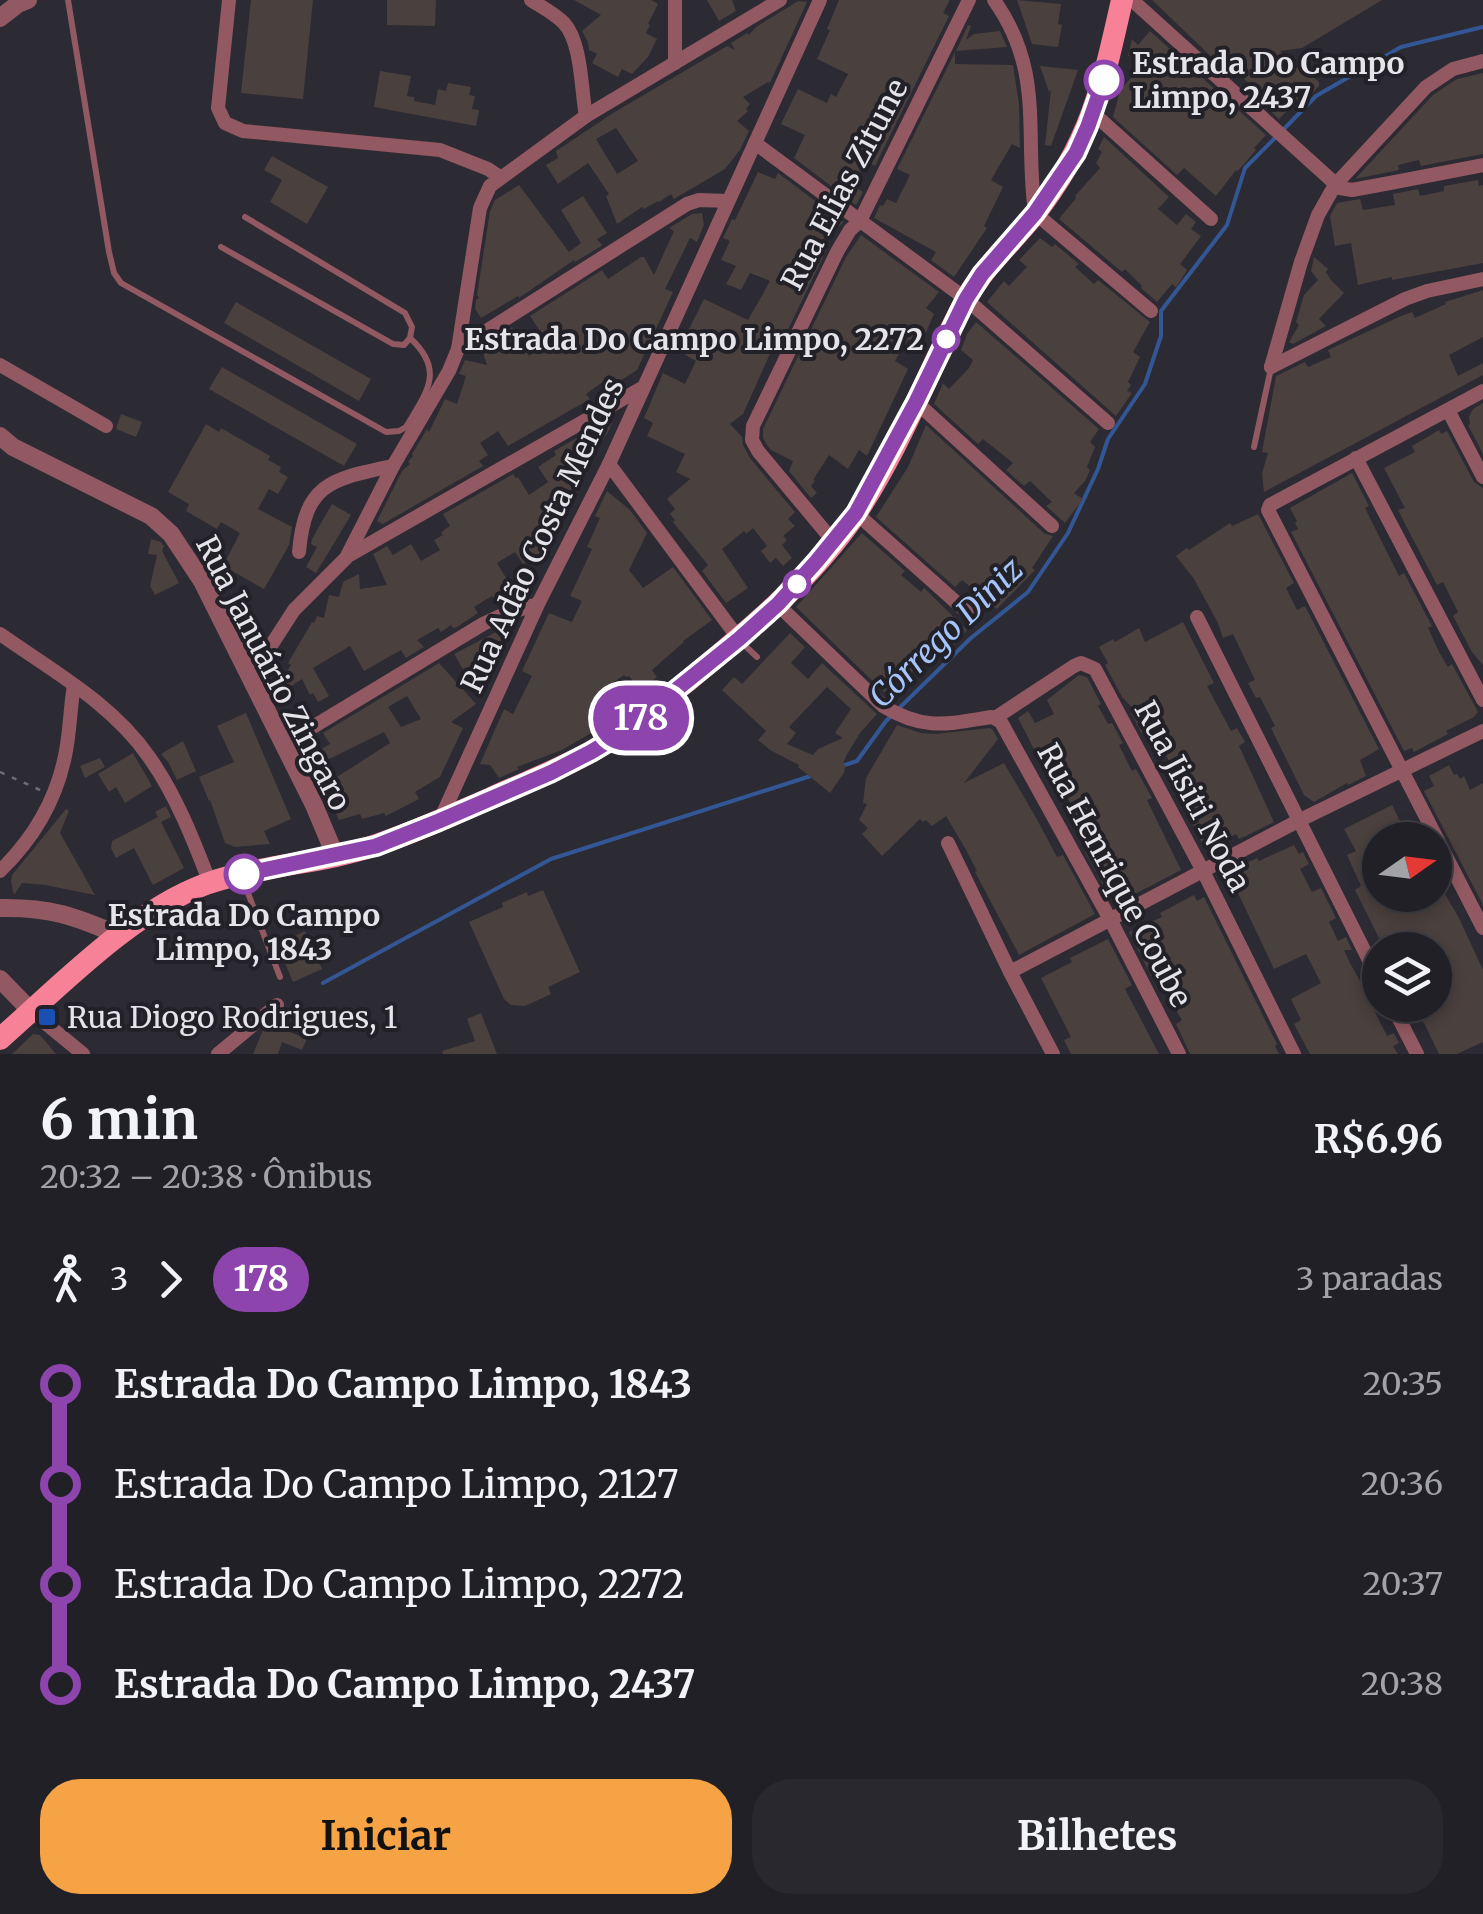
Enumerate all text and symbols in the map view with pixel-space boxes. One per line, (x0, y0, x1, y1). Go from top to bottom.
place label: Estrada Do Campo Limpo, 2437 (1132, 44, 1405, 116)
marker: Estrada Do Campo Limpo, 2437 (1085, 61, 1123, 99)
street label: Rua Elias Zitune (772, 72, 916, 296)
place label: Estrada Do Campo Limpo, 2272 (464, 320, 924, 358)
marker: Estrada Do Campo Limpo, 2272 (933, 326, 959, 352)
street label: Rua Adão Costa Mendes (452, 372, 632, 698)
street label: Rua Januário Zingaro (188, 529, 360, 817)
water label: Córrego Diniz (861, 549, 1032, 716)
unlabelled marker (784, 571, 810, 597)
line badge: 178 (584, 686, 698, 750)
street label: Rua Jisiti Noda (1127, 694, 1259, 898)
text: 178 (613, 696, 669, 740)
street label: Rua Henrique Coube (1029, 737, 1201, 1013)
north arrow (1362, 822, 1452, 912)
map controls (1362, 822, 1452, 1022)
marker: Estrada Do Campo Limpo, 1843 (225, 855, 263, 893)
place label: Estrada Do Campo Limpo, 1843 (108, 896, 380, 968)
button: layers (1362, 932, 1452, 1022)
place label: Rua Diogo Rodrigues, 1 (67, 998, 397, 1036)
marker: Rua Diogo Rodrigues, 1 (36, 1006, 58, 1028)
text: 6 min (40, 1085, 198, 1154)
text: R$6.96 (1314, 1116, 1443, 1163)
text: 20:32 – 20:38 · Ônibus (40, 1157, 372, 1197)
icon: walk (40, 1252, 95, 1307)
icon: forward (143, 1252, 198, 1307)
text: 178 (233, 1257, 289, 1301)
text: 3 (110, 1259, 128, 1299)
text: 3 paradas (1296, 1259, 1443, 1299)
text: Estrada Do Campo Limpo, 1843 (114, 1361, 692, 1408)
text: 20:35 (1363, 1364, 1443, 1404)
text: Estrada Do Campo Limpo, 2127 (114, 1461, 679, 1508)
text: 20:36 (1361, 1464, 1443, 1504)
text: Estrada Do Campo Limpo, 2272 (114, 1561, 684, 1608)
text: 20:37 (1362, 1564, 1443, 1604)
text: Estrada Do Campo Limpo, 2437 (114, 1661, 695, 1708)
text: 20:38 (1361, 1664, 1443, 1704)
button: Iniciar (40, 1779, 732, 1894)
button: Bilhetes (752, 1779, 1443, 1894)

